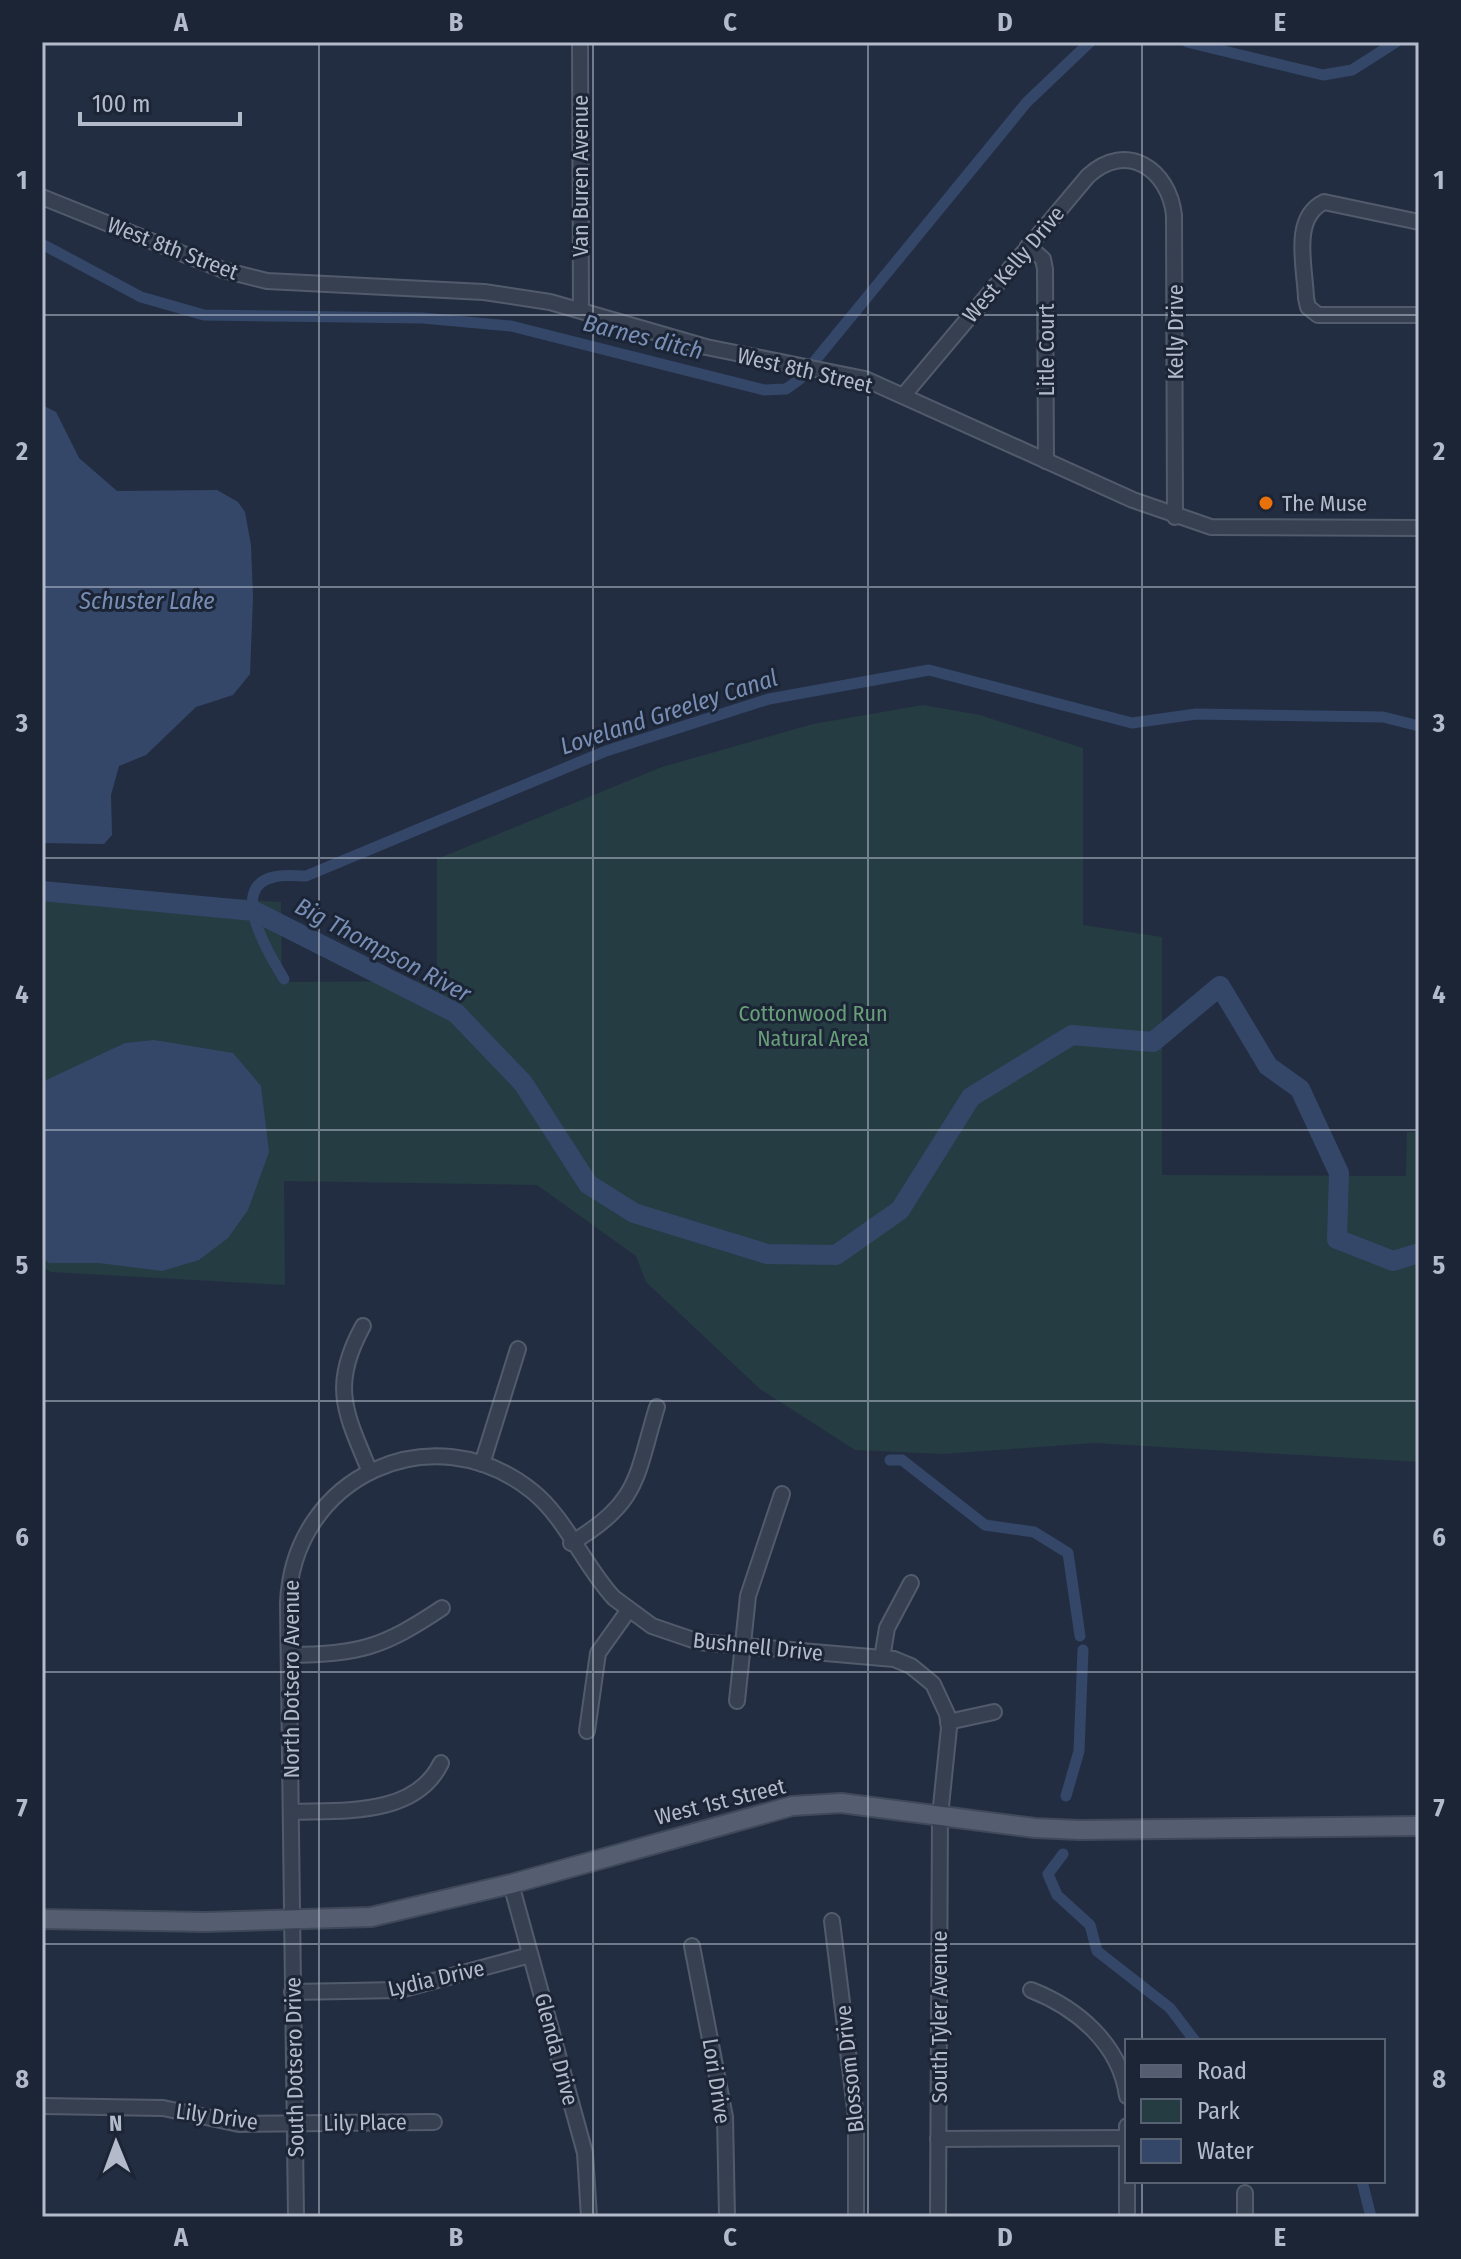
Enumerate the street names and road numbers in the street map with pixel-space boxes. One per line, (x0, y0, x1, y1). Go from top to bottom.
street label: Van Buren Avenue (567, 95, 594, 257)
street label: West Kelly Drive (957, 200, 1070, 328)
street label: West 8th Street (104, 211, 243, 286)
street label: Kelly Drive (1162, 284, 1189, 380)
street label: Litle Court (1033, 303, 1060, 396)
street label: West 8th Street (735, 342, 876, 399)
street label: North Dotsero Avenue (278, 1580, 305, 1778)
street label: Bushnell Drive (692, 1626, 824, 1667)
street label: West 1st Street (652, 1772, 789, 1831)
street label: South Tyler Avenue (926, 1931, 953, 2103)
street label: Lydia Drive (385, 1954, 487, 2003)
street label: South Dotsero Drive (279, 1977, 310, 2157)
street label: Glenda Drive (529, 1990, 584, 2108)
street label: Blossom Drive (829, 2004, 870, 2134)
street label: Lori Drive (696, 2037, 737, 2126)
street label: Lily Drive (174, 2097, 260, 2136)
street label: Lily Place (323, 2108, 407, 2137)

